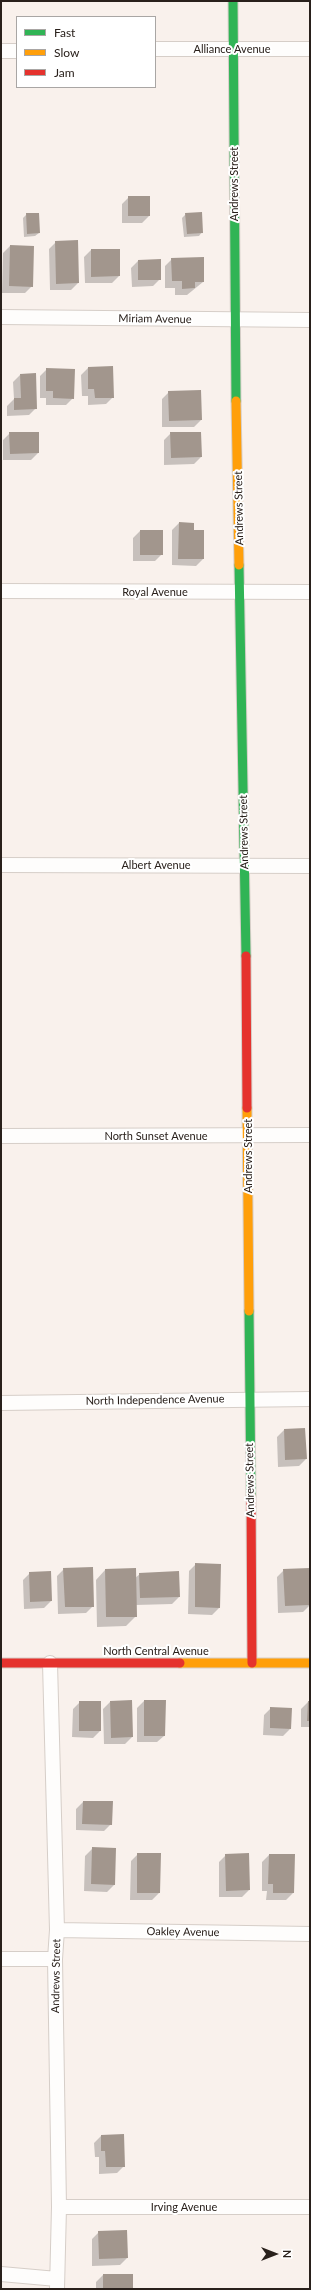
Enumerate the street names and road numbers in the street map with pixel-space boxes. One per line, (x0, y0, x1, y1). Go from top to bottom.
street label: Alliance Avenue (193, 42, 271, 56)
street label: Andrews Street (227, 147, 241, 221)
street label: Miriam Avenue (118, 312, 192, 326)
street label: Andrews Street (232, 471, 246, 545)
street label: Royal Avenue (122, 585, 188, 599)
street label: Andrews Street (237, 795, 251, 869)
street label: Albert Avenue (121, 858, 191, 872)
street label: Andrews Street (241, 1119, 255, 1193)
street label: North Sunset Avenue (104, 1129, 208, 1143)
street label: North Independence Avenue (85, 1392, 225, 1408)
street label: Andrews Street (243, 1443, 257, 1517)
street label: North Central Avenue (103, 1644, 209, 1658)
street label: Oakley Avenue (146, 1925, 220, 1939)
street label: Andrews Street (49, 1939, 63, 2013)
street label: Irving Avenue (151, 2200, 217, 2214)

